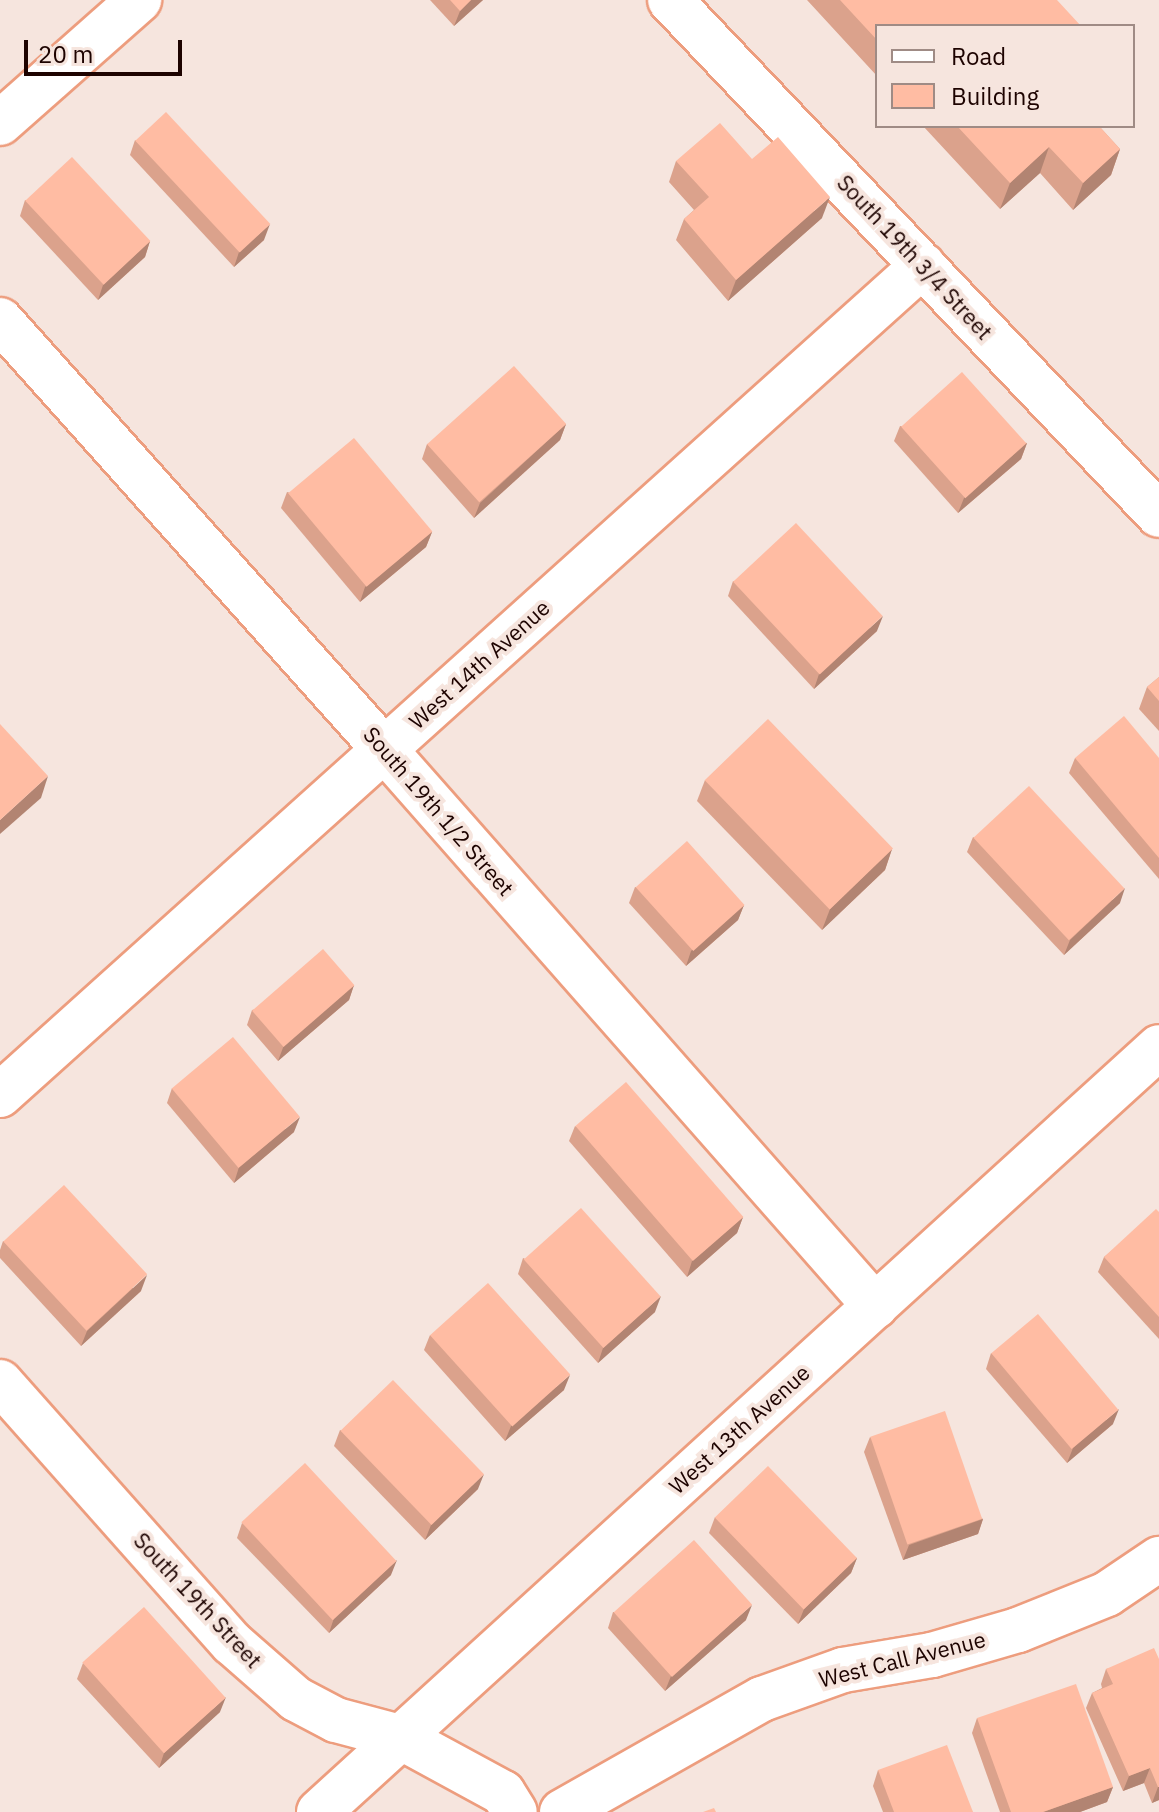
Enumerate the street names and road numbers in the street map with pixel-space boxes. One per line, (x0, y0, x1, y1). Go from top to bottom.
street label: South 19th 3/4 Street (832, 169, 998, 345)
street label: West 14th Avenue (403, 594, 555, 734)
street label: South 19th 1/2 Street (358, 721, 520, 901)
street label: West 13th Avenue (663, 1359, 815, 1499)
street label: South 19th Street (129, 1527, 267, 1673)
street label: West Call Avenue (816, 1626, 988, 1692)

